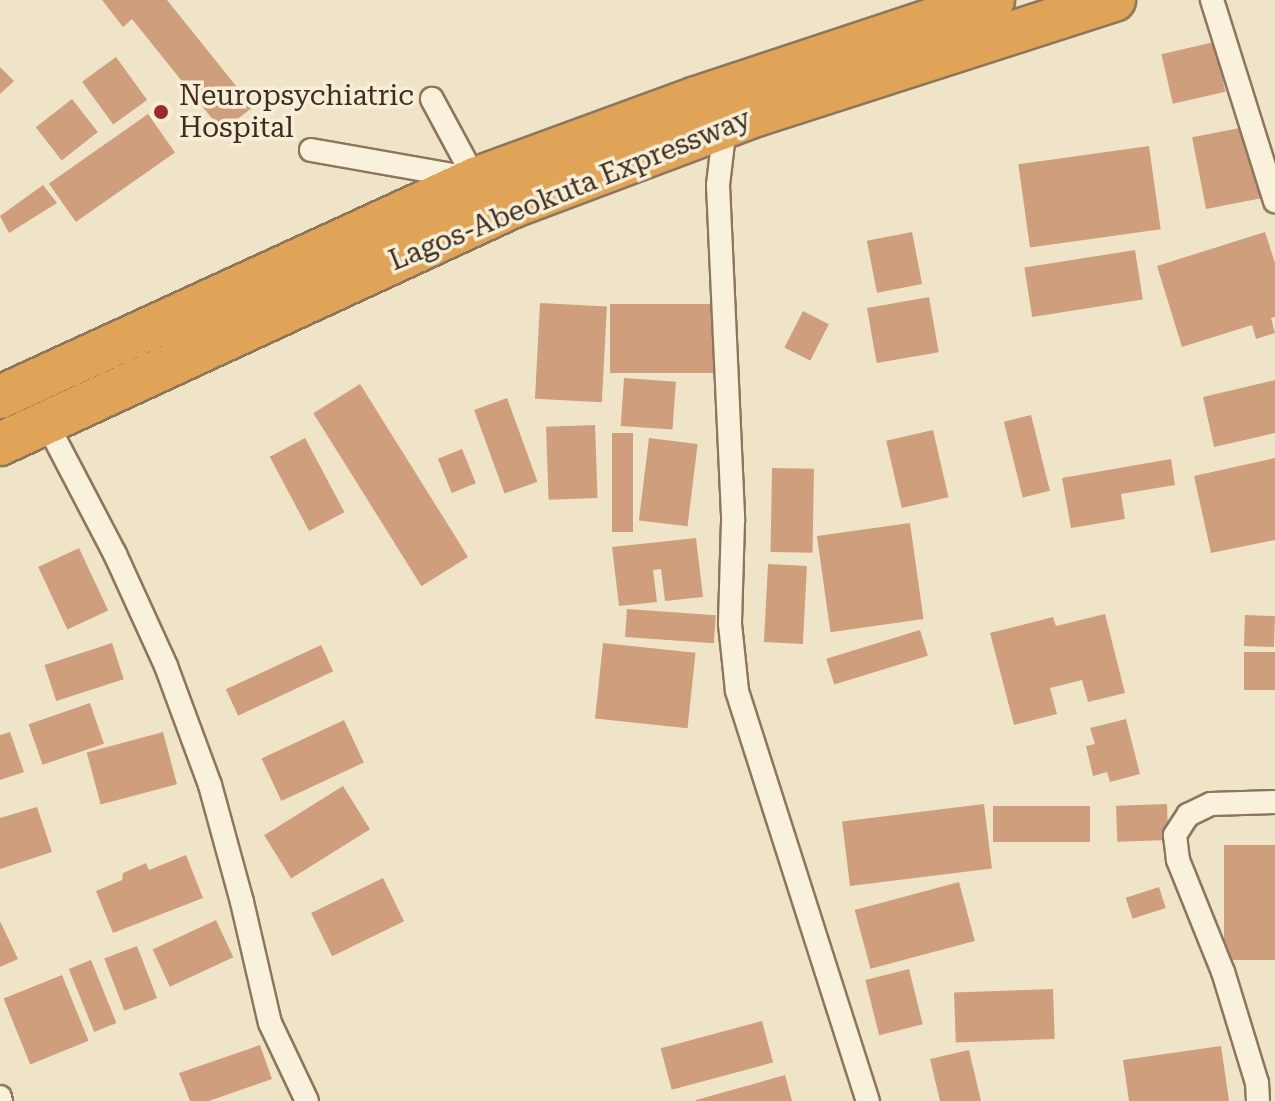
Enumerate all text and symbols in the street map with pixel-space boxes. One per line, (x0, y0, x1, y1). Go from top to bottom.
place label: Neuropsychiatric Hospital (179, 79, 414, 145)
marker: Neuropsychiatric Hospital (150, 101, 172, 123)
street label: Lagos-Abeokuta Expressway (384, 102, 756, 278)

